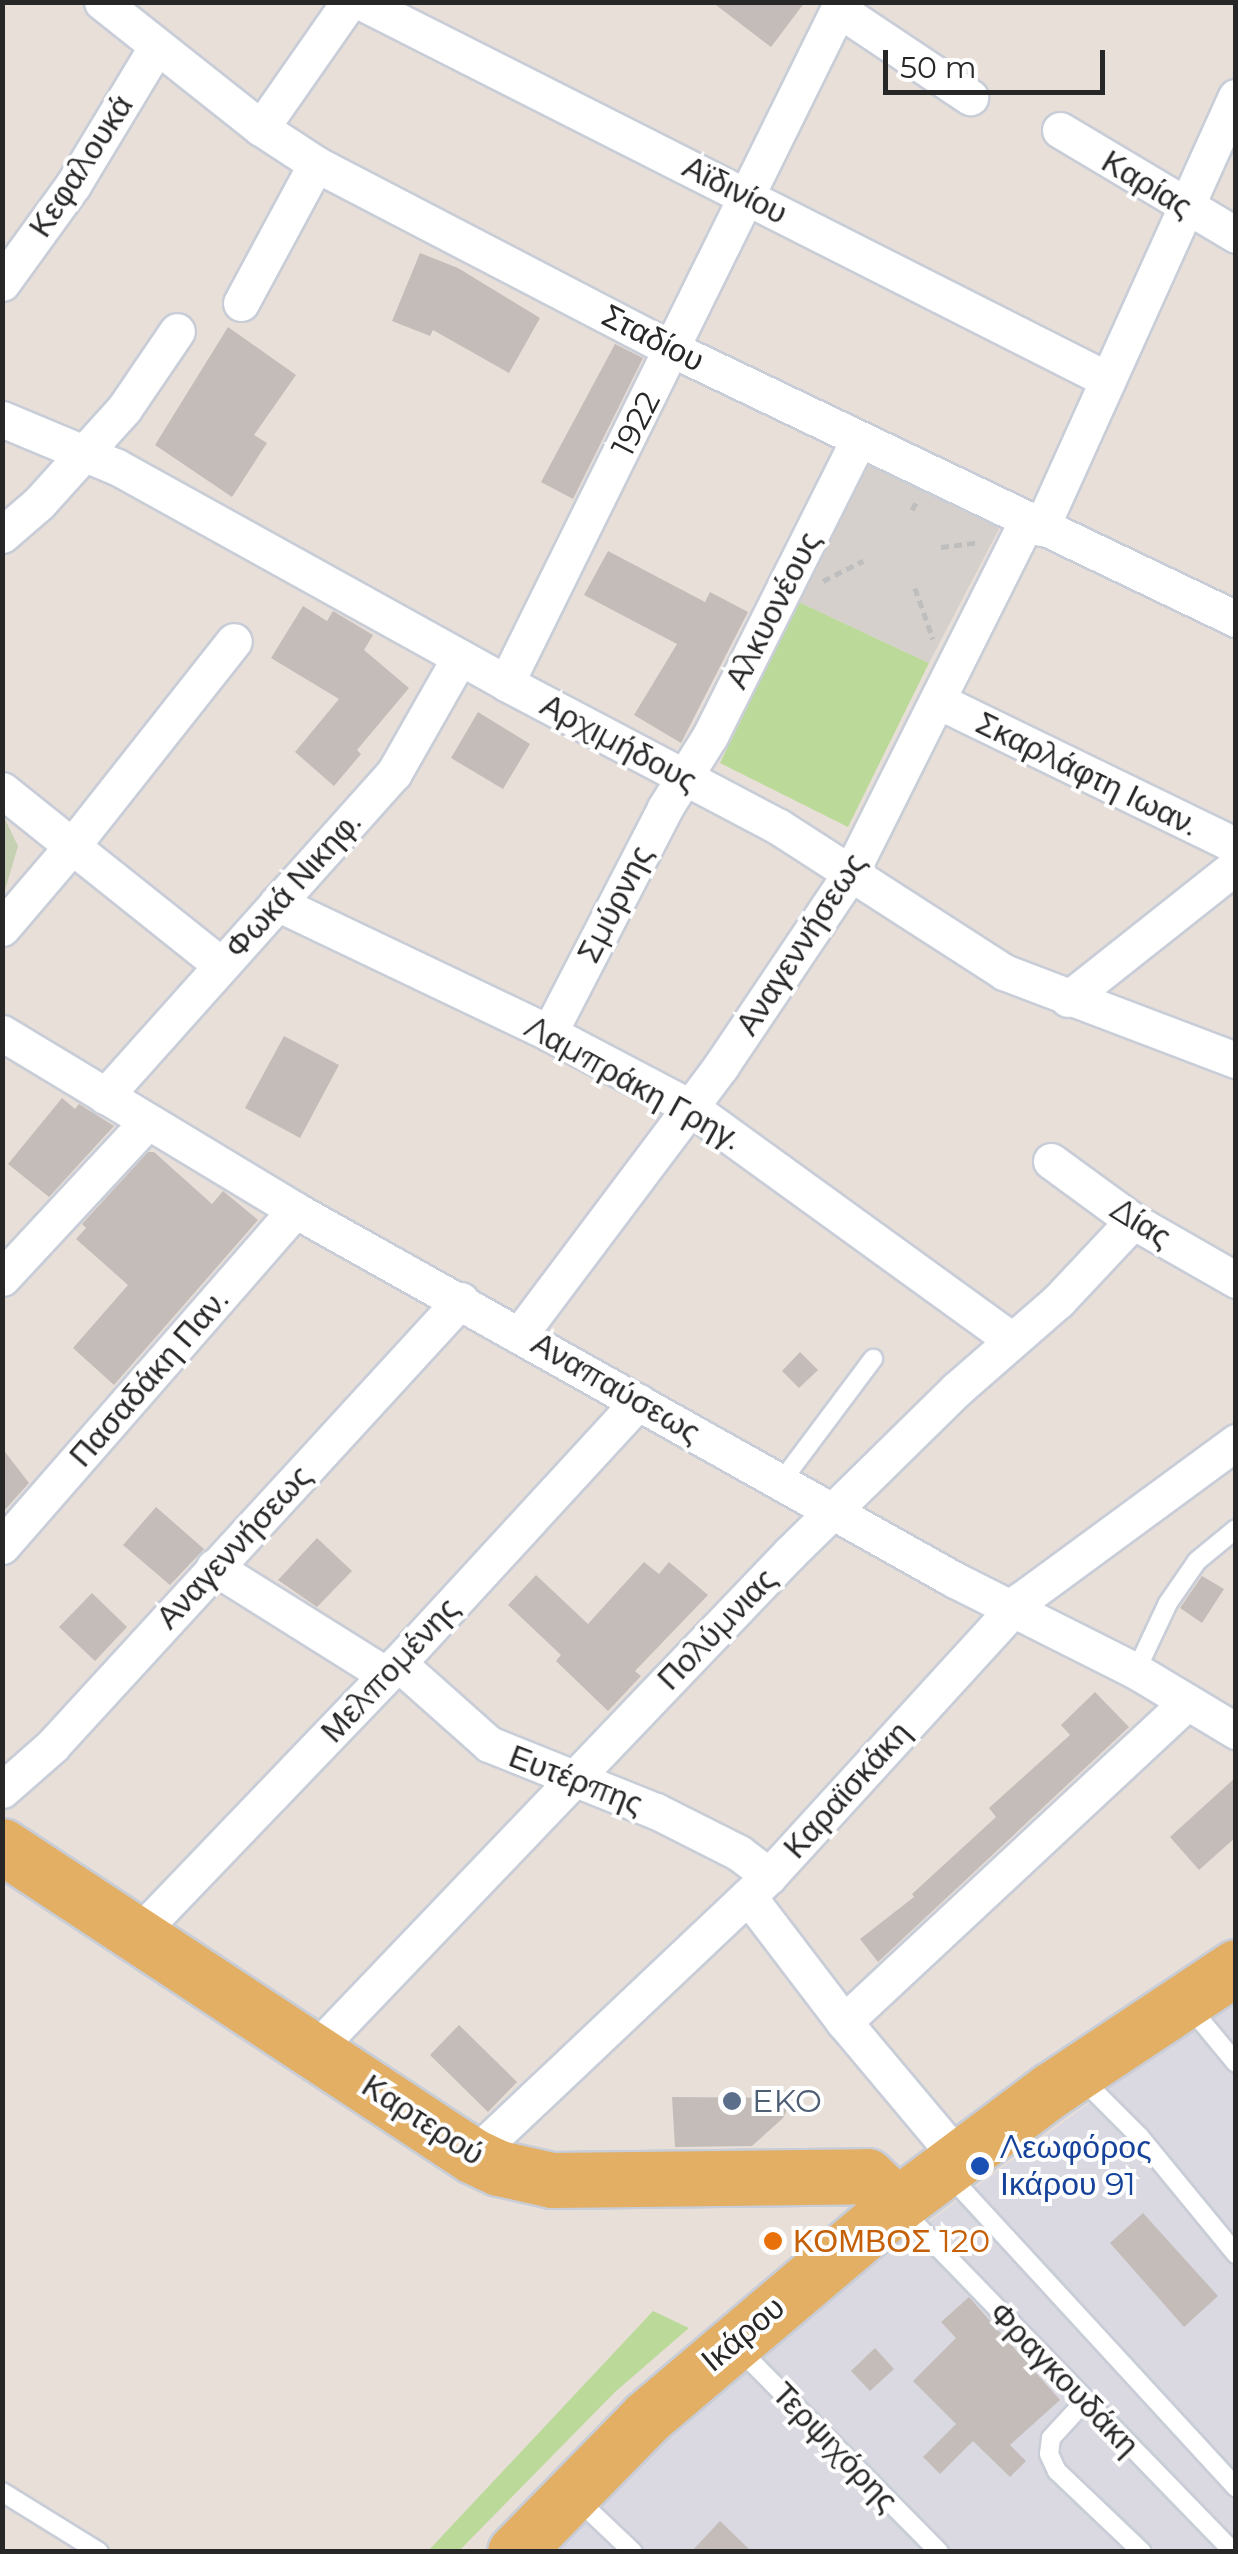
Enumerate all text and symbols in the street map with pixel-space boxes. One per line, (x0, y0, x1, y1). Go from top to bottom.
scale bar (888, 30, 1110, 92)
text: 50 m (900, 49, 977, 86)
street label: Κεφαλουκά (21, 88, 141, 244)
street label: Καρίας (1095, 142, 1199, 226)
street label: Αϊδινίου (676, 148, 794, 232)
street label: Σταδίου (596, 296, 710, 380)
street label: 1922 (604, 385, 668, 463)
street label: Αλκυονέους (717, 525, 829, 695)
street label: Αρχιμήδους (534, 686, 704, 800)
street label: Σκαρλάφτη Ιωαν. (970, 704, 1204, 844)
street label: Φωκά Νικηφ. (217, 804, 369, 966)
street label: Σμύρνης (569, 839, 661, 969)
street label: Αναγεννήσεως (728, 846, 874, 1042)
street label: Λαμπράκη Γρηγ. (518, 1008, 748, 1158)
street label: Δίας (1104, 1190, 1178, 1256)
street label: Πασαδάκη Παν. (61, 1281, 237, 1475)
street label: Αναπαύσεως (525, 1324, 707, 1452)
street label: Αναγεννήσεως (148, 1457, 320, 1637)
street label: Πολύμνιας (650, 1560, 784, 1698)
street label: Μελπομένης (313, 1589, 467, 1751)
street label: Καραϊσκάκη (776, 1714, 918, 1866)
street label: Ευτέρπης (504, 1737, 648, 1823)
street label: Καρτερού (355, 2066, 491, 2174)
place label: EKO (752, 2082, 822, 2120)
marker: EKO (721, 2090, 743, 2112)
place label: Λεωφόρος Ικάρου 91 (1000, 2129, 1152, 2204)
marker: Λεωφόρος Ικάρου 91 (969, 2155, 991, 2177)
place label: ΚΟΜΒΟΣ 120 (793, 2222, 990, 2260)
marker: ΚΟΜΒΟΣ 120 (762, 2230, 784, 2252)
street label: Ικάρου (694, 2288, 792, 2380)
street label: Φραγκουδάκη (981, 2294, 1147, 2464)
street label: Τερψιχόρης (764, 2374, 906, 2520)

